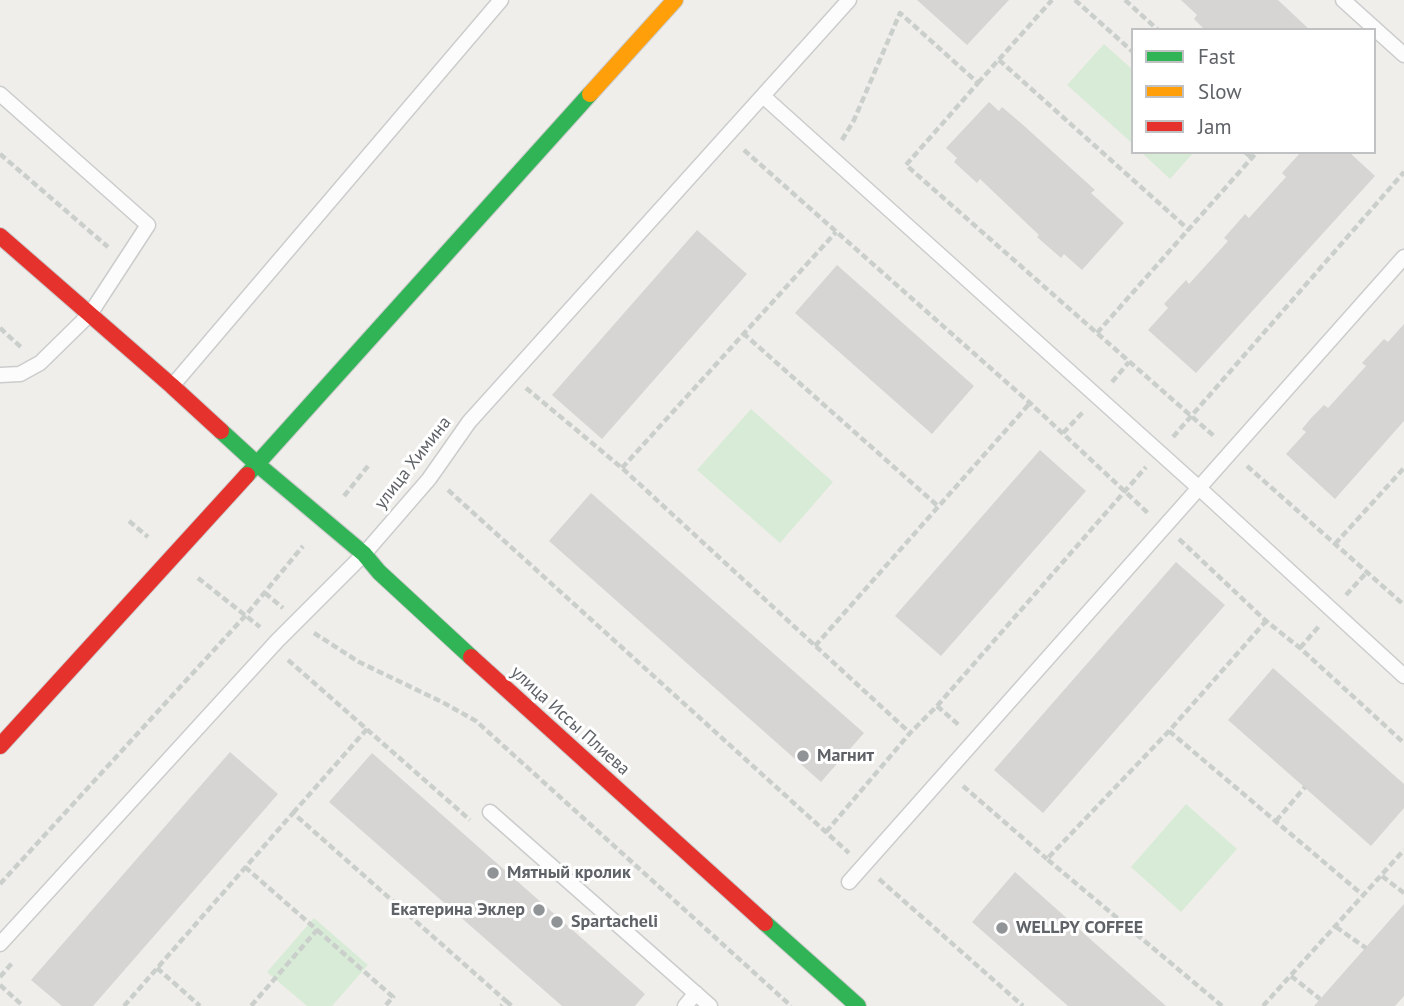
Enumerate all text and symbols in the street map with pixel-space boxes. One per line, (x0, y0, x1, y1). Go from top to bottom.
legend (1131, 28, 1376, 154)
text: Fast (1198, 43, 1235, 70)
text: Slow (1198, 78, 1242, 105)
text: Jam (1198, 113, 1232, 140)
street label: улица Химина (370, 412, 456, 514)
street label: улица Иссы Плиева (506, 662, 634, 780)
place label: Магнит (817, 745, 874, 767)
marker: Магнит (795, 748, 811, 764)
place label: Мятный кролик (507, 862, 631, 884)
marker: Мятный кролик (485, 865, 501, 881)
place label: Екатерина Эклер (391, 899, 525, 921)
marker: Екатерина Эклер (531, 902, 547, 918)
place label: Spartacheli (571, 911, 658, 933)
marker: Spartacheli (549, 914, 565, 930)
place label: WELLPY COFFEE (1016, 917, 1143, 939)
marker: WELLPY COFFEE (994, 920, 1010, 936)

